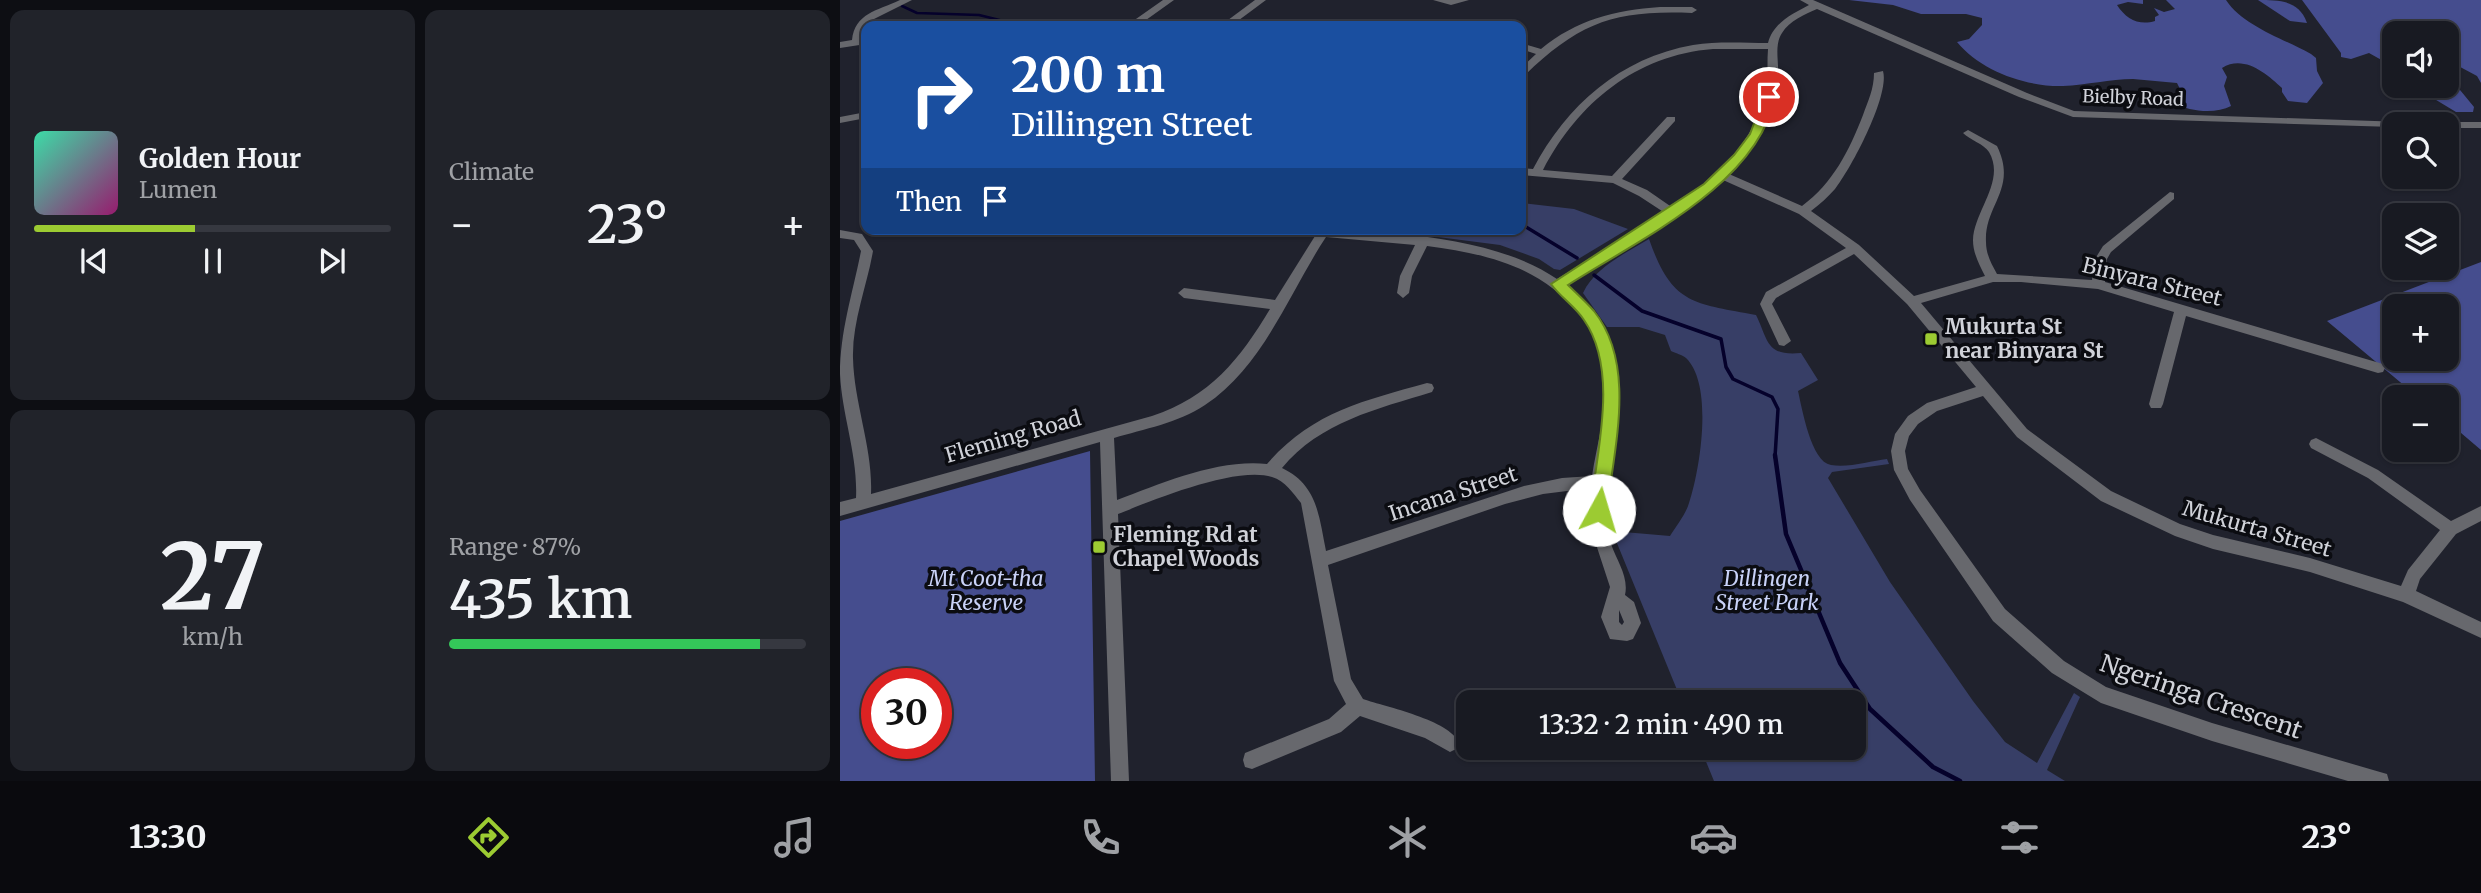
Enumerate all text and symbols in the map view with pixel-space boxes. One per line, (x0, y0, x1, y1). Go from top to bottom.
map controls (2382, 21, 2459, 462)
button: sound (2382, 21, 2459, 98)
text: 200 m (1011, 44, 1165, 105)
icon: right (896, 49, 987, 140)
pin (1739, 67, 1799, 127)
icon: arrive (1750, 78, 1788, 116)
street label: Bielby Road (2082, 84, 2184, 111)
text: Dillingen Street (1011, 105, 1252, 145)
button: search (2382, 112, 2459, 189)
text: Golden Hour (139, 142, 301, 175)
text: Climate (449, 157, 534, 186)
text: Lumen (139, 175, 217, 204)
icon: arrive (976, 182, 1014, 220)
text: Then (896, 185, 962, 218)
text: 23° (587, 192, 668, 257)
text: − (449, 201, 474, 248)
text: + (781, 201, 806, 248)
button: layers (2382, 203, 2459, 280)
icon: previous (75, 242, 113, 280)
icon: pause (194, 242, 232, 280)
icon: next (313, 242, 351, 280)
street label: Binyara Street (2079, 251, 2225, 312)
button: + (2382, 294, 2459, 371)
place label: Mukurta St near Binyara St (1945, 313, 2104, 364)
marker: Mukurta St near Binyara St (1923, 331, 1939, 347)
button: − (2382, 385, 2459, 462)
street label: Fleming Road (942, 404, 1084, 469)
street label: Incana Street (1385, 460, 1520, 527)
position arrow (1562, 473, 1636, 547)
street label: Mukurta Street (2180, 494, 2335, 563)
text: 27 (160, 519, 265, 634)
place label: Fleming Rd at Chapel Woods (1113, 521, 1259, 572)
text: Range · 87% (449, 532, 581, 561)
marker: Fleming Rd at Chapel Woods (1091, 539, 1107, 555)
park label: Mt Coot-tha Reserve (927, 565, 1044, 616)
park label: Dillingen Street Park (1715, 565, 1819, 616)
text: 435 km (449, 567, 632, 632)
text: km/h (182, 622, 243, 651)
street label: Ngeringa Crescent (2096, 647, 2307, 746)
speed limit sign: 30 (861, 668, 952, 759)
text: 13:32 · 2 min · 490 m (1539, 708, 1783, 741)
icon: directions (464, 813, 513, 862)
icon: music (770, 813, 819, 862)
icon: phone (1076, 813, 1125, 862)
icon: climate (1383, 813, 1432, 862)
icon: car (1689, 813, 1738, 862)
icon: filters (1995, 813, 2044, 862)
text: 13:30 (129, 817, 207, 857)
text: 23° (2302, 817, 2352, 857)

